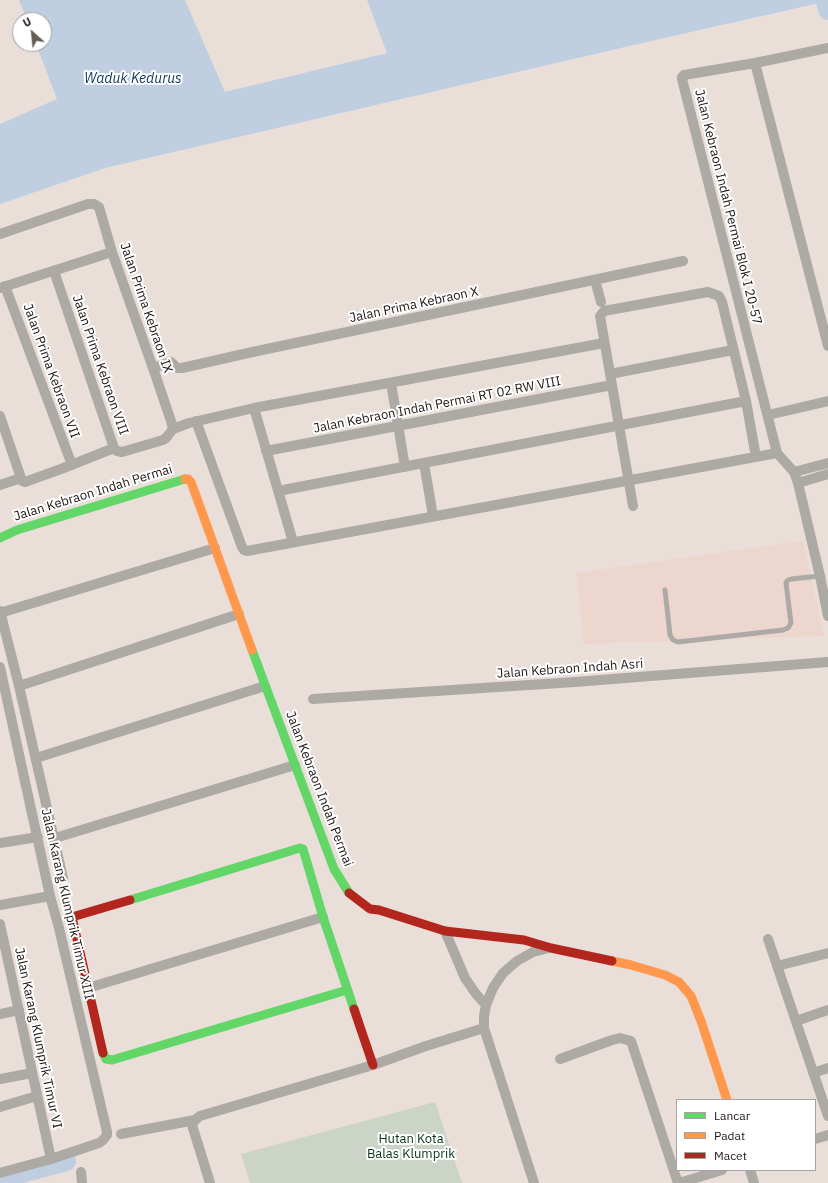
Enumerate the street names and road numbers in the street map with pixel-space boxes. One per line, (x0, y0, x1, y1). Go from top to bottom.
street label: Jalan Kebraon Indah Permai Blok I 20-57 (691, 88, 765, 326)
street label: Jalan Prima Kebraon IX (116, 241, 176, 375)
street label: Jalan Prima Kebraon X (348, 284, 480, 326)
street label: Jalan Prima Kebraon VIII (69, 293, 131, 437)
street label: Jalan Prima Kebraon VII (19, 302, 83, 440)
street label: Jalan Kebraon Indah Permai RT 02 RW VIII (312, 373, 562, 437)
street label: Jalan Kebraon Indah Permai (12, 461, 174, 525)
street label: Jalan Kebraon Indah Asri (496, 656, 644, 682)
street label: Jalan Kebraon Indah Permai (282, 709, 356, 869)
street label: Jalan Karang Klumprik Timur XIII (37, 807, 97, 1001)
street label: Jalan Karang Klumprik Timur VI (11, 946, 65, 1130)

